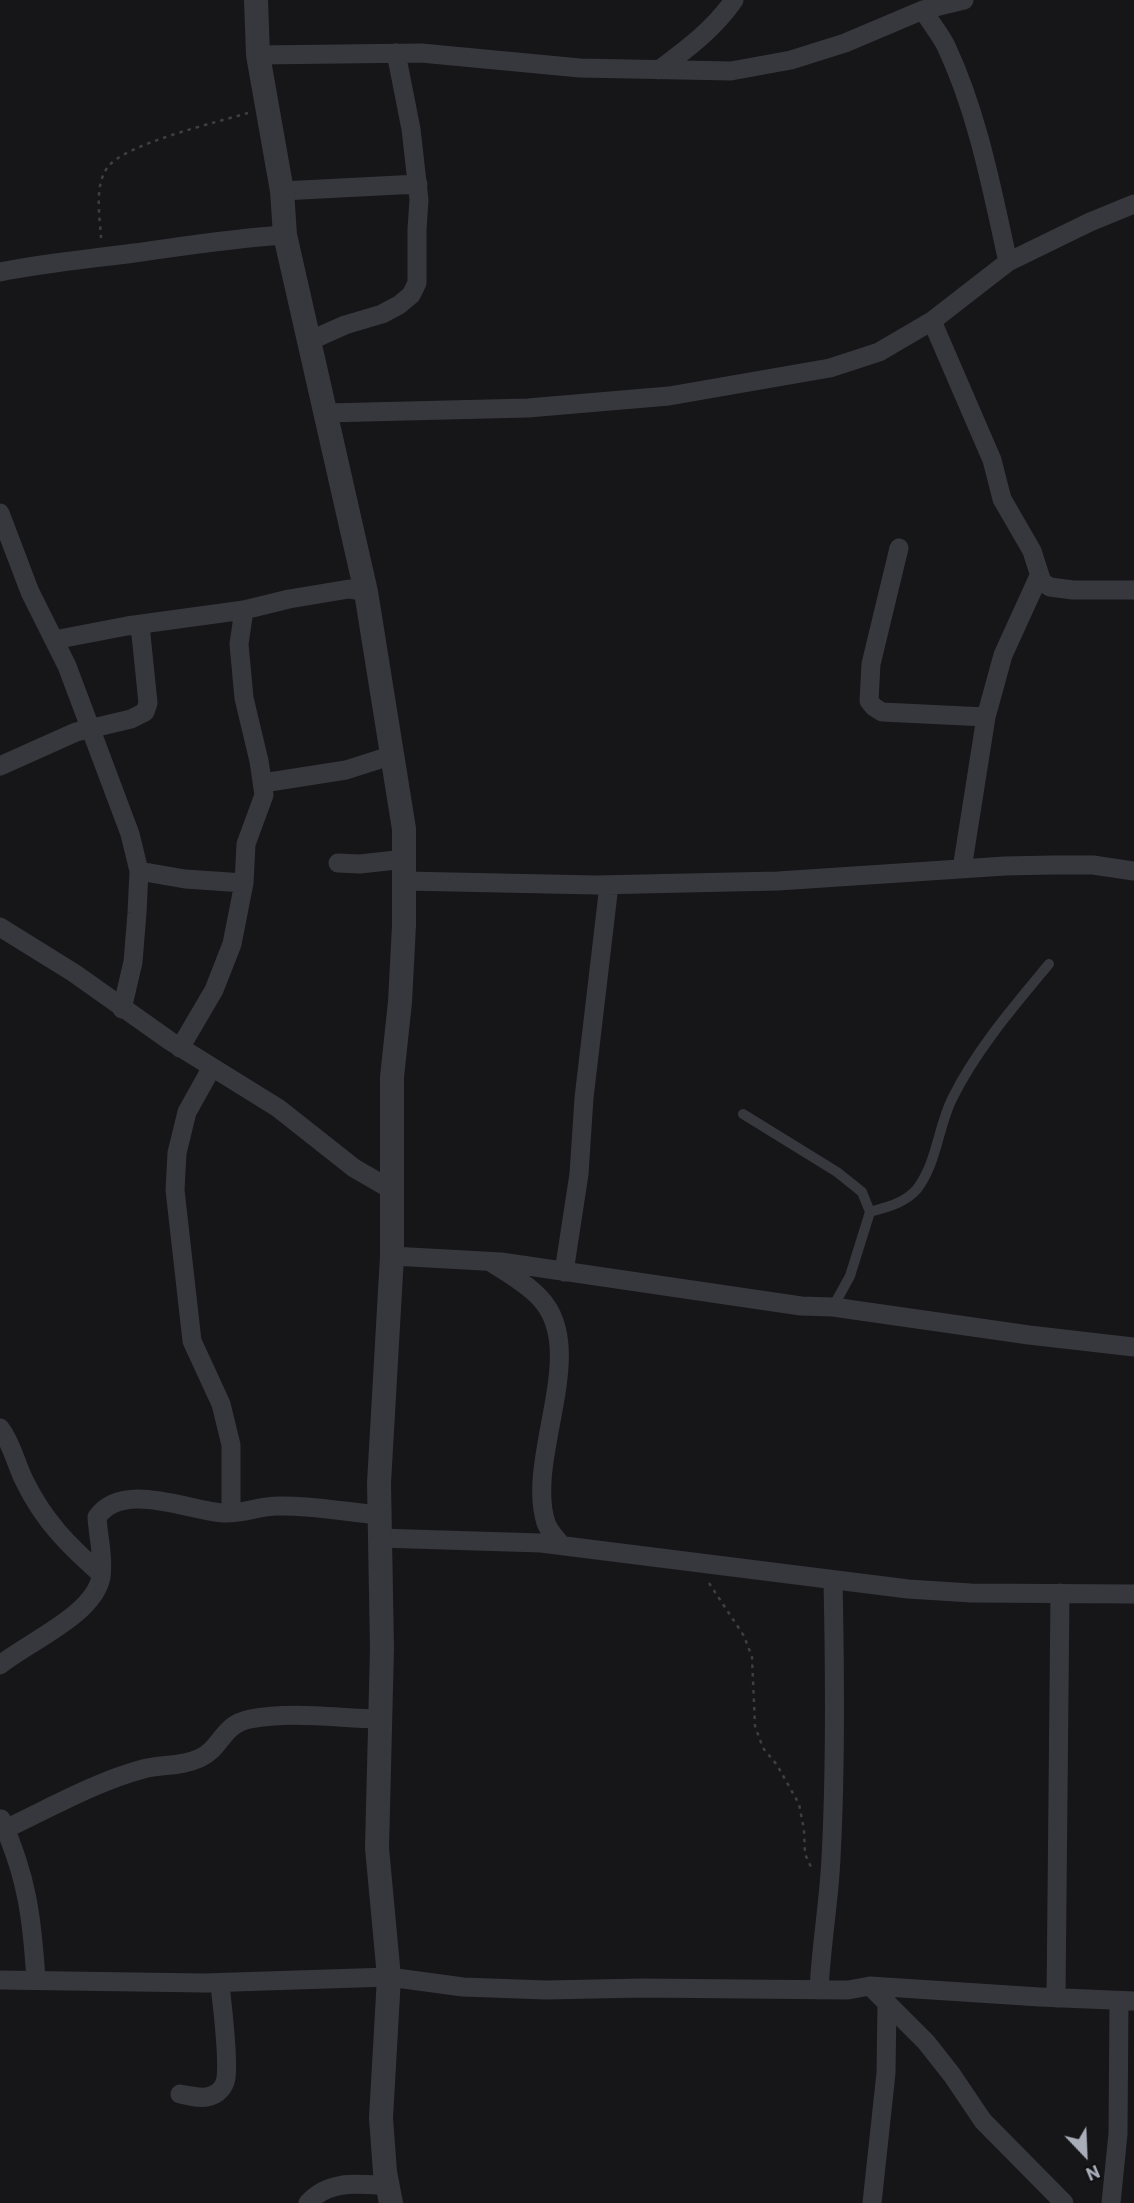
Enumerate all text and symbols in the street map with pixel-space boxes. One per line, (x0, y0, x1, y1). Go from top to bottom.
north arrow (1050, 2119, 1120, 2189)
text: N (1083, 2161, 1104, 2187)

